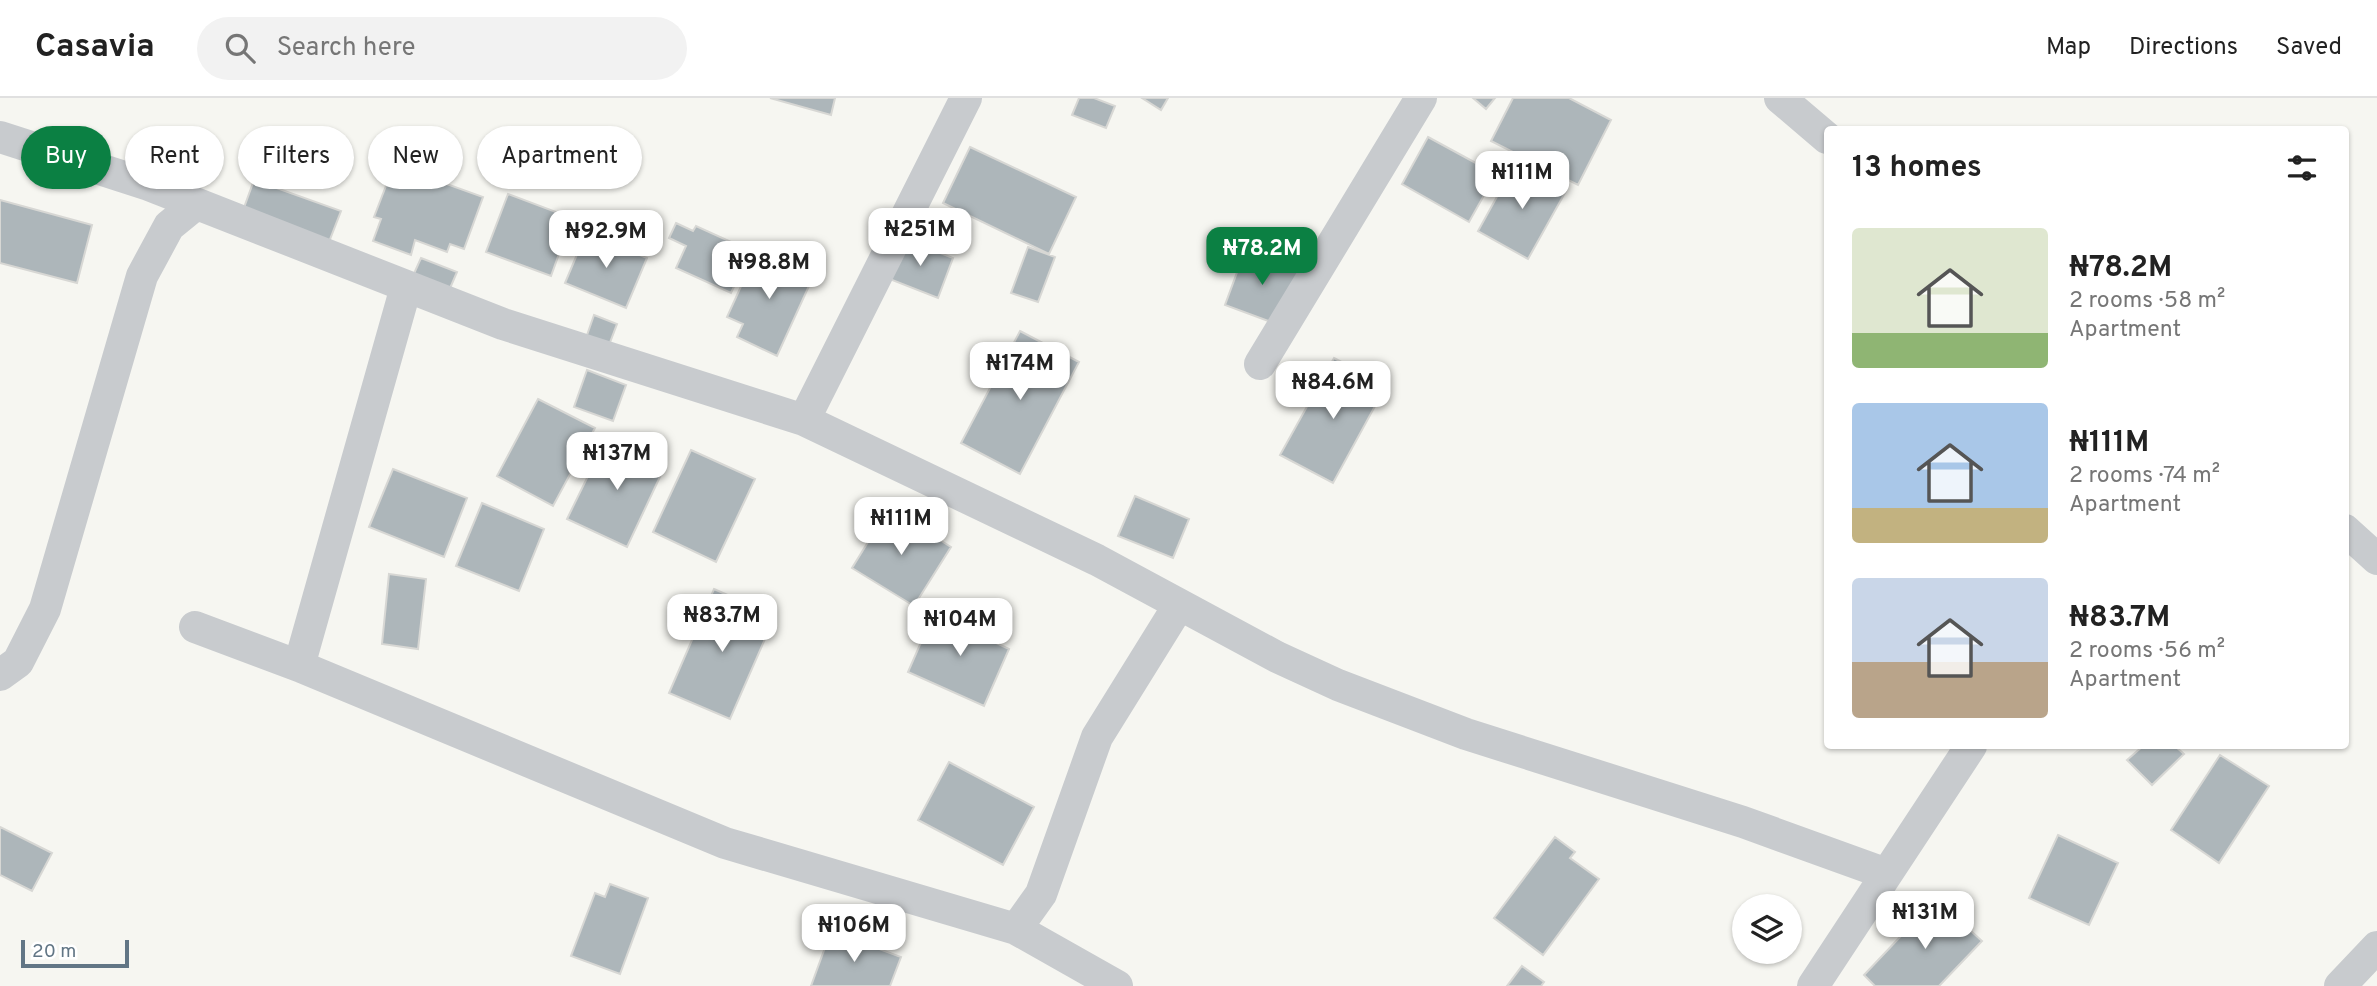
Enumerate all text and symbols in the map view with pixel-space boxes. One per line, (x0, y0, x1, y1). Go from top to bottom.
search box (197, 17, 687, 80)
text: Casavia (35, 27, 155, 69)
icon: search (221, 29, 259, 67)
text: Search here (277, 32, 416, 65)
text: Map (2046, 33, 2091, 63)
text: Directions (2129, 33, 2238, 63)
text: Saved (2276, 33, 2342, 63)
chip: Buy (21, 126, 111, 189)
chip: Rent (125, 126, 224, 189)
chip: Filters (238, 126, 354, 189)
chip: New (368, 126, 463, 189)
chip: Apartment (477, 126, 642, 189)
icon: filters (2283, 149, 2321, 187)
text: 13 homes (1852, 150, 1982, 187)
pin: ₦111M (1473, 152, 1571, 211)
text: ₦111M (1491, 159, 1553, 188)
pin: ₦251M (871, 208, 969, 268)
pin: ₦92.9M (549, 211, 663, 270)
text: ₦251M (884, 216, 956, 245)
text: ₦92.9M (565, 218, 647, 247)
pin: ₦78.2M (1205, 228, 1319, 287)
text: ₦78.2M (1222, 235, 1302, 264)
pin: ₦98.8M (712, 242, 826, 301)
text: ₦98.8M (728, 249, 810, 278)
text: ₦78.2M (2069, 250, 2172, 287)
icon: home (1908, 256, 1992, 340)
text: 2 rooms · 58 m² (2069, 287, 2225, 316)
text: Apartment (2069, 316, 2181, 345)
pin: ₦174M (971, 342, 1069, 402)
text: ₦174M (986, 350, 1054, 379)
pin: ₦84.6M (1276, 362, 1390, 421)
text: ₦84.6M (1292, 369, 1374, 398)
text: ₦111M (2069, 425, 2149, 462)
icon: home (1908, 431, 1992, 515)
pin: ₦137M (568, 432, 666, 492)
text: ₦137M (583, 440, 651, 469)
text: 2 rooms · 74 m² (2069, 462, 2220, 491)
text: Apartment (2069, 491, 2181, 520)
pin: ₦111M (852, 498, 950, 557)
text: ₦111M (870, 505, 932, 534)
pin: ₦83.7M (665, 594, 779, 654)
pin: ₦104M (911, 598, 1009, 658)
text: ₦83.7M (2069, 600, 2170, 637)
text: ₦83.7M (683, 602, 761, 631)
text: ₦104M (923, 606, 997, 635)
icon: home (1908, 606, 1992, 690)
text: 2 rooms · 56 m² (2069, 637, 2225, 666)
text: Apartment (2069, 666, 2181, 695)
pin: ₦131M (1876, 892, 1974, 951)
map controls (1732, 894, 1802, 964)
button: layers (1732, 894, 1802, 964)
text: ₦131M (1892, 899, 1958, 928)
pin: ₦106M (805, 904, 903, 964)
text: ₦106M (818, 912, 890, 941)
scale bar (21, 937, 130, 969)
text: 20 m (32, 940, 76, 964)

